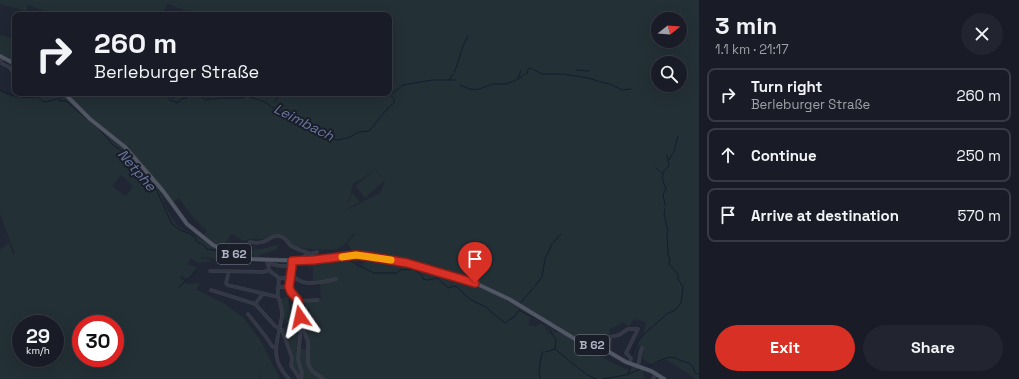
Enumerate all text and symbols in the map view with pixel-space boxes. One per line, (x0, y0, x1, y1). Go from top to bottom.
text: 3 min (715, 10, 777, 41)
north arrow (651, 12, 687, 48)
map controls (651, 12, 687, 92)
button: close (961, 13, 1003, 55)
text: 260 m (94, 25, 177, 61)
icon: right (28, 28, 80, 80)
text: 1.1 km · 21:17 (715, 41, 789, 58)
button: search (651, 56, 687, 92)
text: Berleburger Straße (94, 60, 259, 83)
text: Turn right (751, 77, 822, 96)
icon: right (717, 84, 739, 106)
text: 260 m (956, 86, 1001, 105)
text: Berleburger Straße (751, 96, 870, 113)
water label: Leimbach (271, 99, 337, 145)
icon: ahead (717, 144, 739, 166)
water label: Netphe (114, 145, 161, 195)
text: Continue (751, 146, 817, 165)
text: 250 m (957, 146, 1001, 165)
icon: arrive (717, 204, 739, 226)
text: Arrive at destination (751, 206, 899, 225)
text: 570 m (957, 206, 1001, 225)
pin (458, 242, 492, 283)
road number: B 62 (217, 244, 251, 264)
icon: arrive (464, 248, 486, 270)
position arrow (279, 296, 321, 338)
speed limit sign: 30 (72, 315, 124, 367)
text: 29 (26, 323, 50, 349)
button: Exit (715, 325, 855, 371)
button: Share (863, 325, 1003, 371)
road number: B 62 (575, 335, 609, 355)
text: km/h (26, 344, 50, 357)

